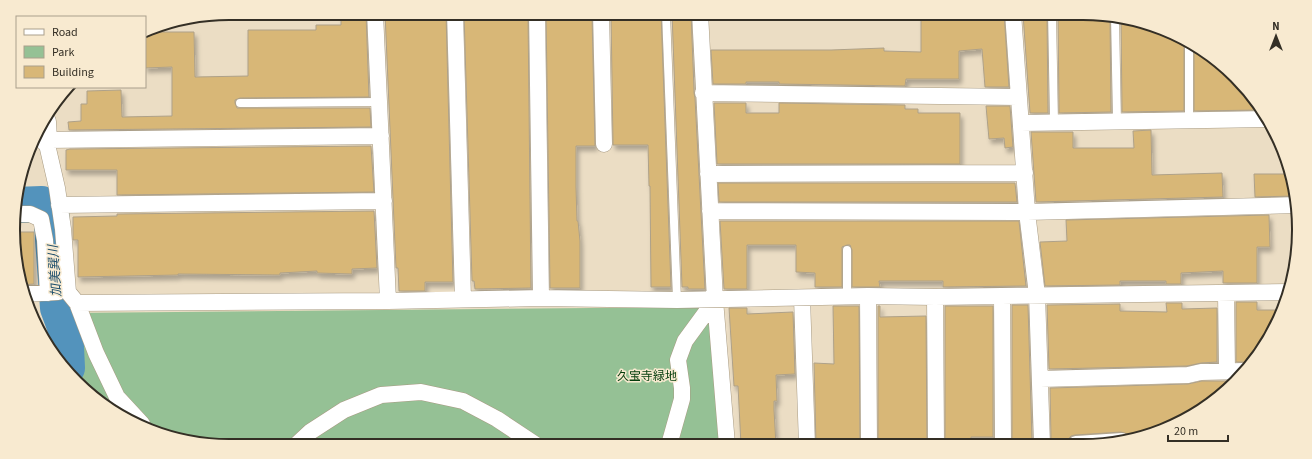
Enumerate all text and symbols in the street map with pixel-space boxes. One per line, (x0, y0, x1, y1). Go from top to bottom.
legend (16, 16, 146, 88)
north arrow (1256, 16, 1296, 56)
text: N (1272, 19, 1280, 34)
text: Road (52, 24, 78, 41)
text: Park (52, 44, 74, 61)
text: Building (52, 64, 94, 81)
water label: 加美巽川 (44, 242, 66, 298)
park label: 久宝寺緑地 (617, 368, 677, 385)
scale bar (1168, 417, 1228, 443)
text: 20 m (1174, 423, 1198, 440)

